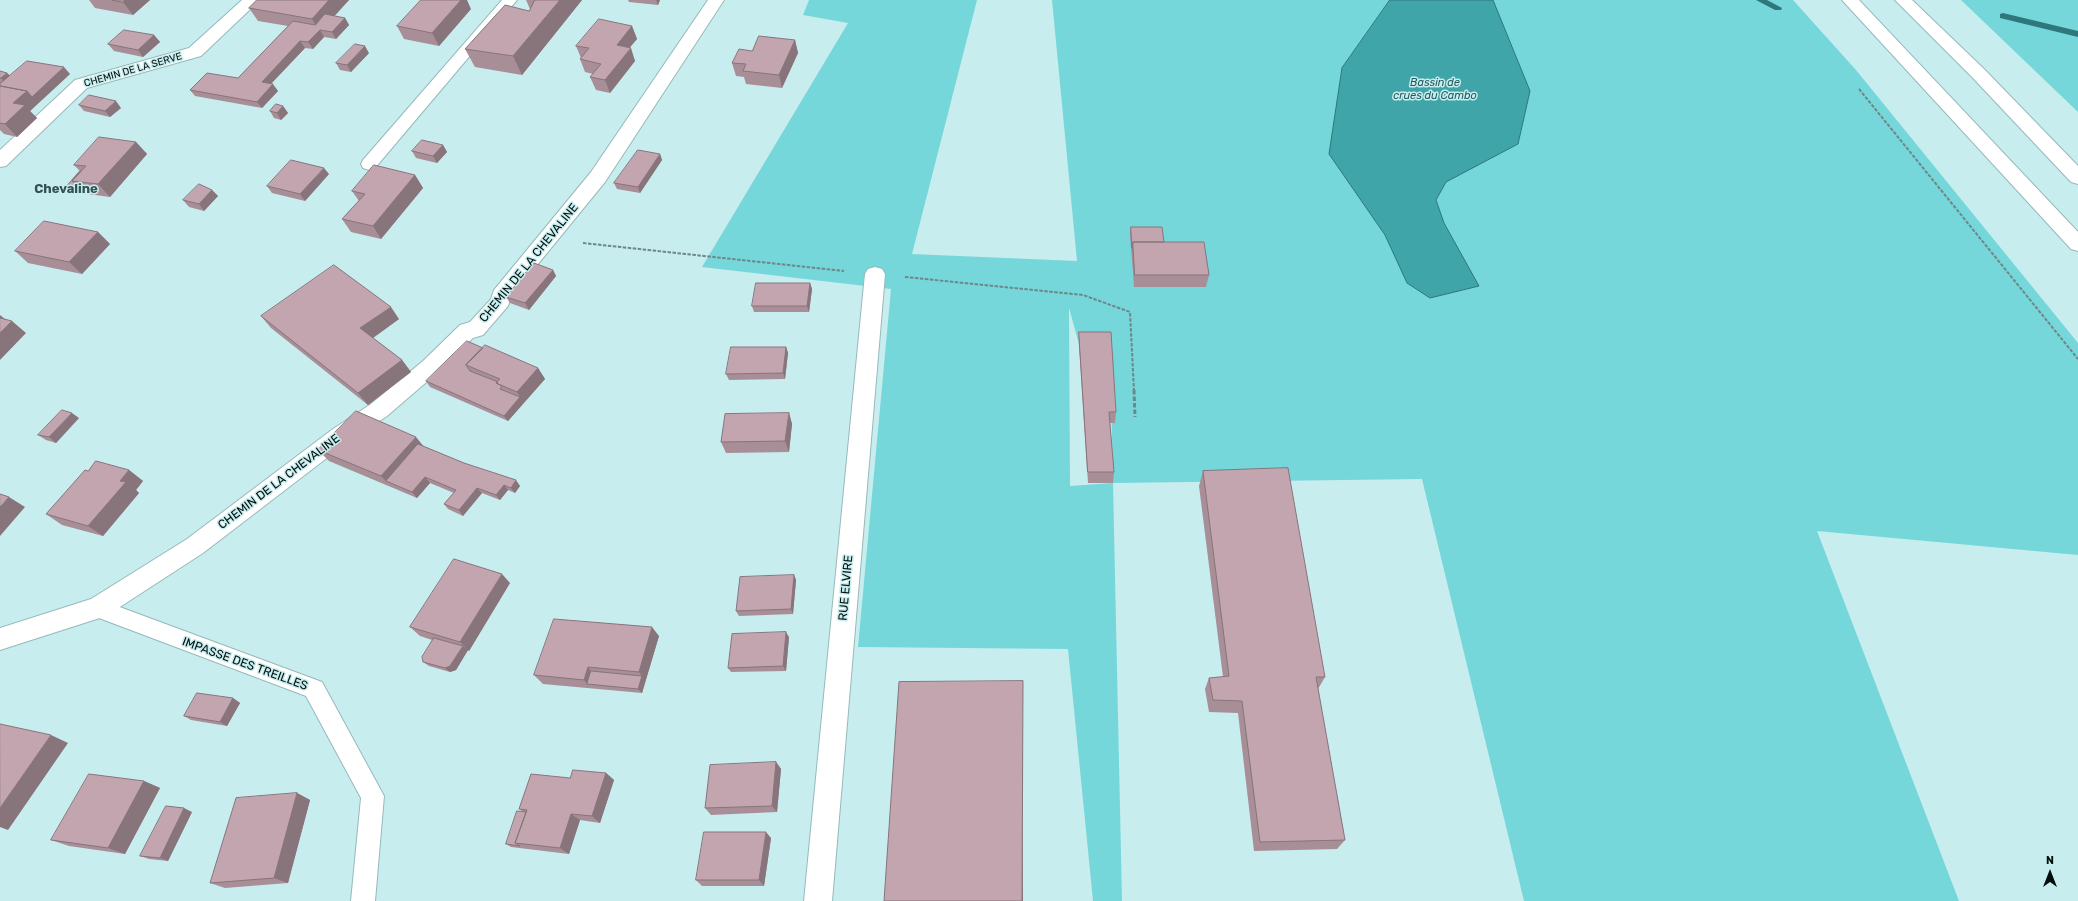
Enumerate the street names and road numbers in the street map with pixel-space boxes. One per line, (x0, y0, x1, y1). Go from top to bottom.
street label: CHEMIN DE LA SERVE (83, 50, 183, 90)
street label: CHEMIN DE LA CHEVALINE (477, 201, 581, 325)
street label: CHEMIN DE LA CHEVALINE (215, 431, 343, 533)
street label: RUE ELVIRE (836, 555, 856, 621)
street label: IMPASSE DES TREILLES (180, 635, 310, 693)

